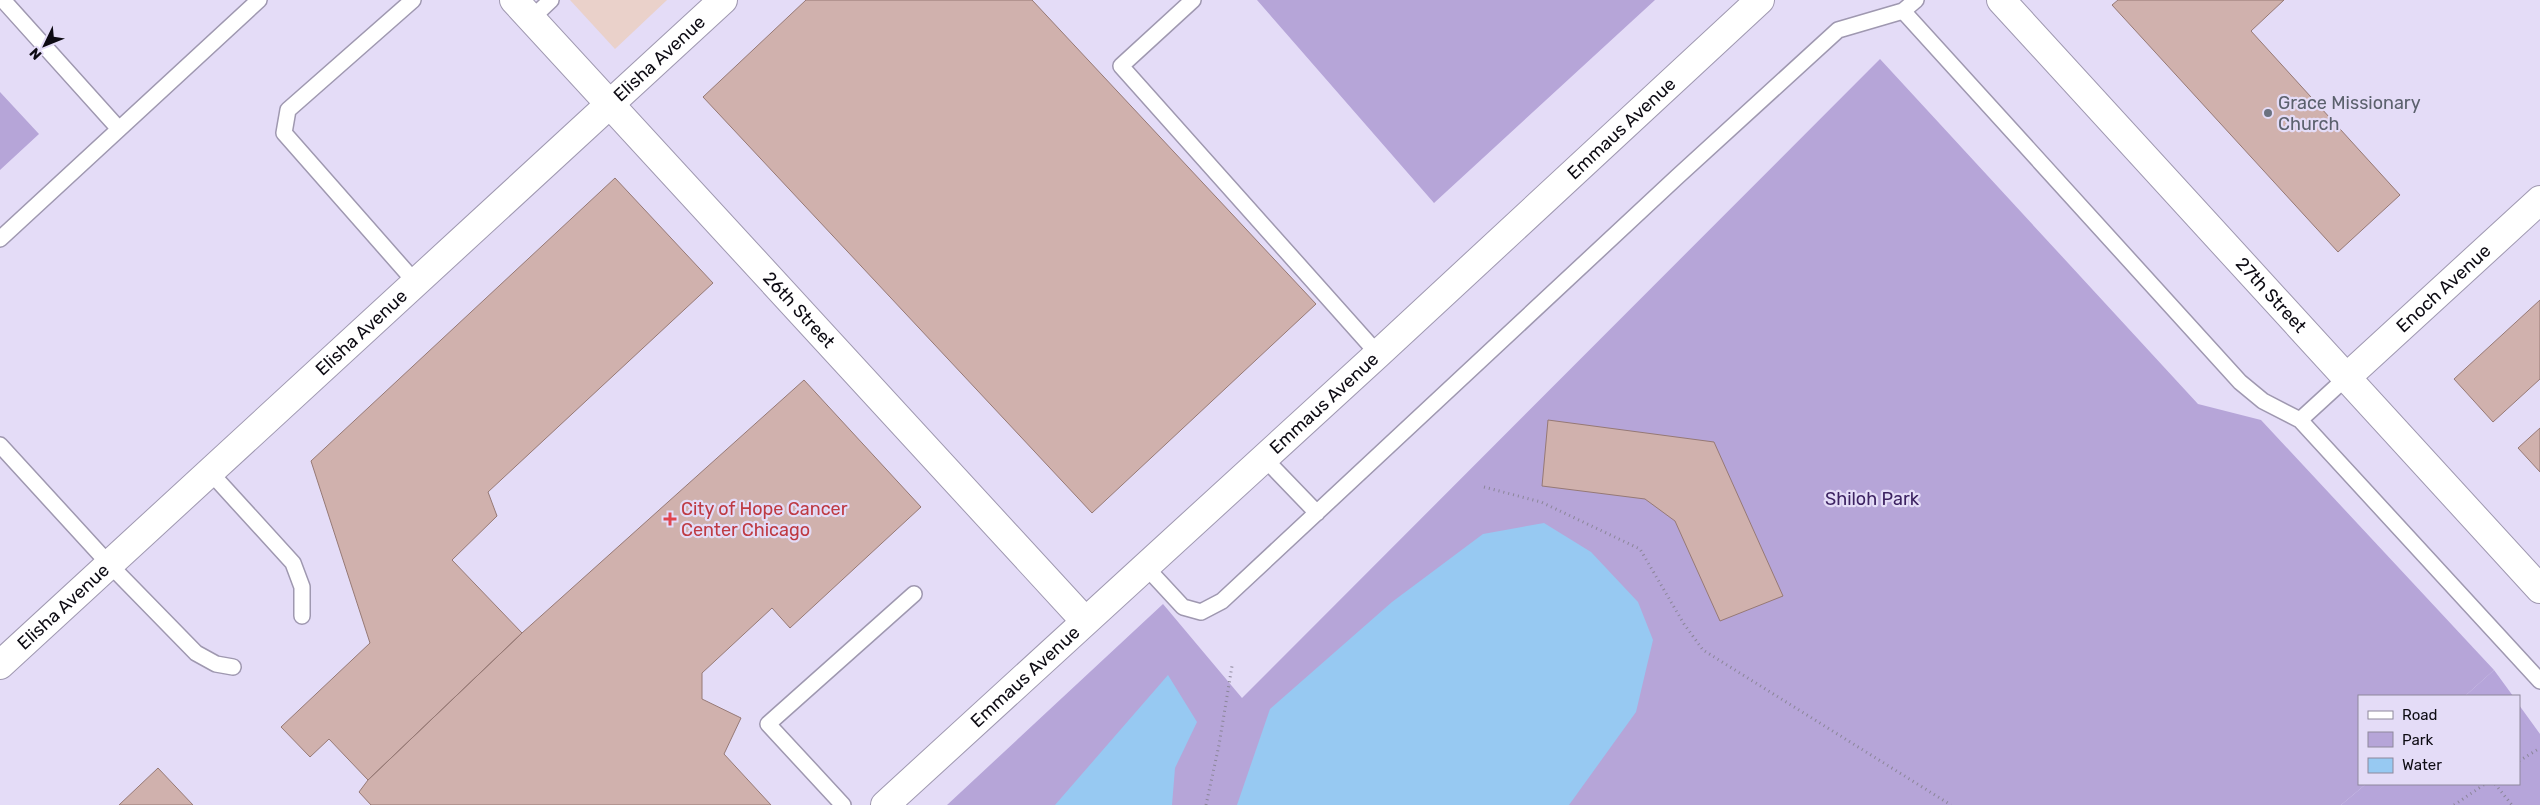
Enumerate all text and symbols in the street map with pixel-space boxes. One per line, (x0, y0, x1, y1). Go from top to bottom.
street label: Elisha Avenue (609, 11, 710, 106)
north arrow (20, 20, 70, 70)
text: N (26, 44, 46, 63)
street label: Emmaus Avenue (1563, 73, 1680, 184)
place label: Grace Missionary Church (2278, 92, 2421, 135)
marker: Grace Missionary Church (2262, 107, 2274, 119)
street label: Enoch Avenue (2392, 240, 2495, 337)
street label: 27th Street (2231, 253, 2311, 337)
street label: 26th Street (758, 267, 840, 353)
street label: Elisha Avenue (311, 285, 412, 380)
street label: Emmaus Avenue (1265, 348, 1383, 459)
park label: Shiloh Park (1825, 488, 1920, 510)
place label: City of Hope Cancer Center Chicago (681, 498, 848, 541)
marker: City of Hope Cancer Center Chicago (663, 512, 677, 526)
street label: Elisha Avenue (13, 559, 114, 654)
street label: Emmaus Avenue (966, 621, 1084, 732)
legend (2358, 695, 2520, 785)
text: Road (2402, 706, 2438, 724)
text: Park (2402, 731, 2433, 749)
text: Water (2402, 756, 2442, 774)

